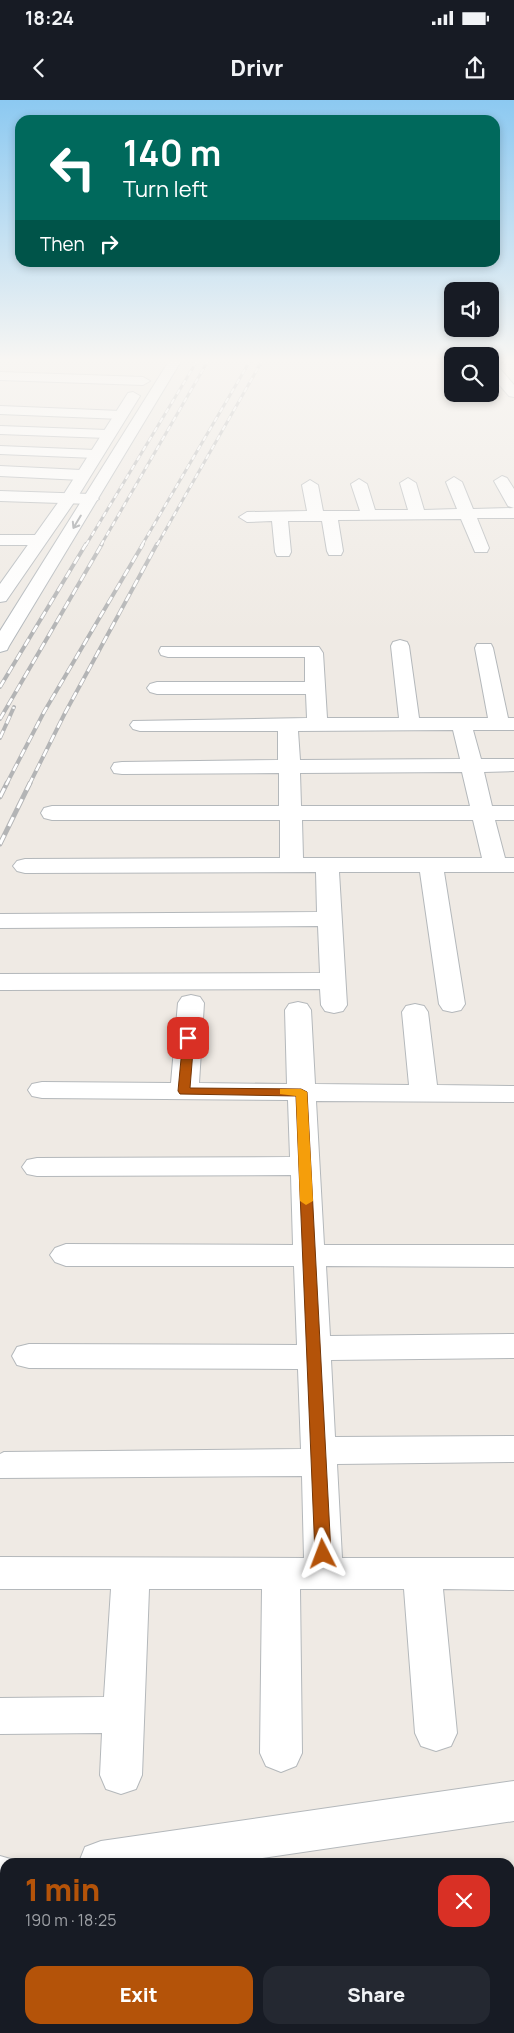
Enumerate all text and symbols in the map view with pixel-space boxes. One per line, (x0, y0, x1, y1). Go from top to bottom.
text: 18:24 (25, 5, 74, 31)
text: Drivr (231, 53, 283, 83)
icon: back (25, 54, 53, 82)
icon: share (461, 54, 489, 82)
text: 140 m (123, 129, 221, 177)
icon: left (40, 135, 105, 200)
text: Turn left (123, 174, 208, 204)
icon: right (95, 230, 123, 258)
text: Then (40, 231, 85, 257)
map controls (444, 282, 499, 402)
button: sound (444, 282, 499, 337)
button: search (444, 347, 499, 402)
one-way arrow (71, 515, 81, 529)
pin (167, 1017, 209, 1059)
icon: arrive (174, 1024, 202, 1052)
position arrow (296, 1527, 348, 1579)
text: 1 min (25, 1869, 100, 1910)
button: close (438, 1875, 490, 1927)
text: 190 m · 18:25 (25, 1909, 116, 1931)
button: Exit (25, 1966, 253, 2024)
button: Share (263, 1966, 490, 2024)

